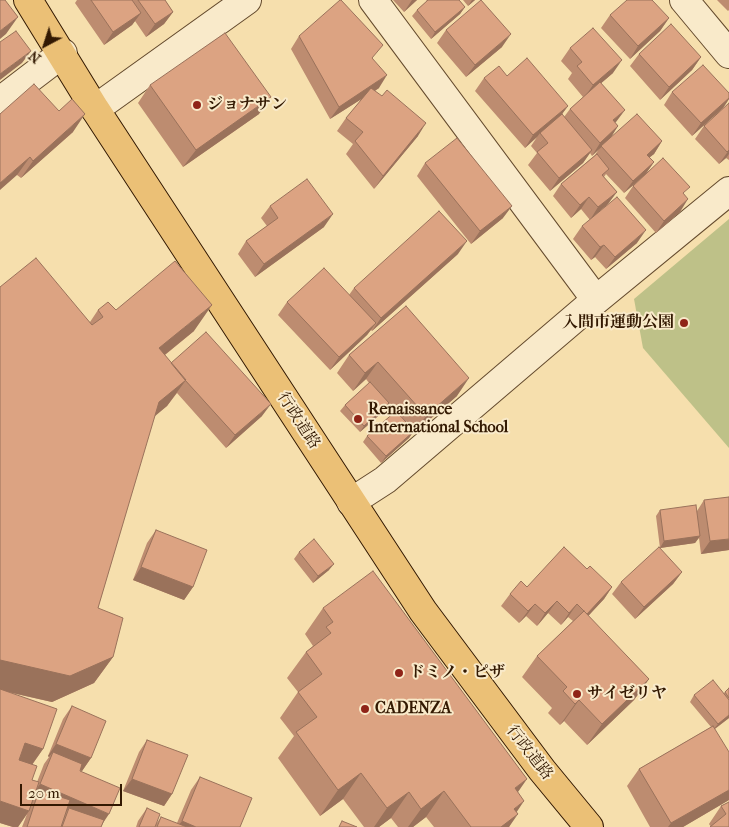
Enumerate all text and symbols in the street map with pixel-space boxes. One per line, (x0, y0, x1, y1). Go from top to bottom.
north arrow (20, 20, 70, 70)
text: N (26, 47, 45, 67)
place label: ジョナサン (207, 95, 287, 115)
marker: ジョナサン (191, 99, 203, 111)
place label: 入間市運動公園 (562, 313, 674, 333)
marker: 入間市運動公園 (678, 317, 690, 329)
street label: 行政道路 (273, 389, 323, 453)
place label: Renaissance International School (368, 400, 508, 438)
marker: Renaissance International School (352, 413, 364, 425)
place label: ドミノ・ピザ (409, 663, 505, 683)
marker: ドミノ・ピザ (393, 667, 405, 679)
place label: サイゼリヤ (587, 684, 667, 704)
marker: サイゼリヤ (571, 688, 583, 700)
place label: CADENZA (375, 699, 451, 719)
marker: CADENZA (359, 703, 371, 715)
street label: 行政道路 (502, 722, 556, 784)
scale bar (22, 774, 125, 806)
text: 20 m (28, 784, 60, 802)

